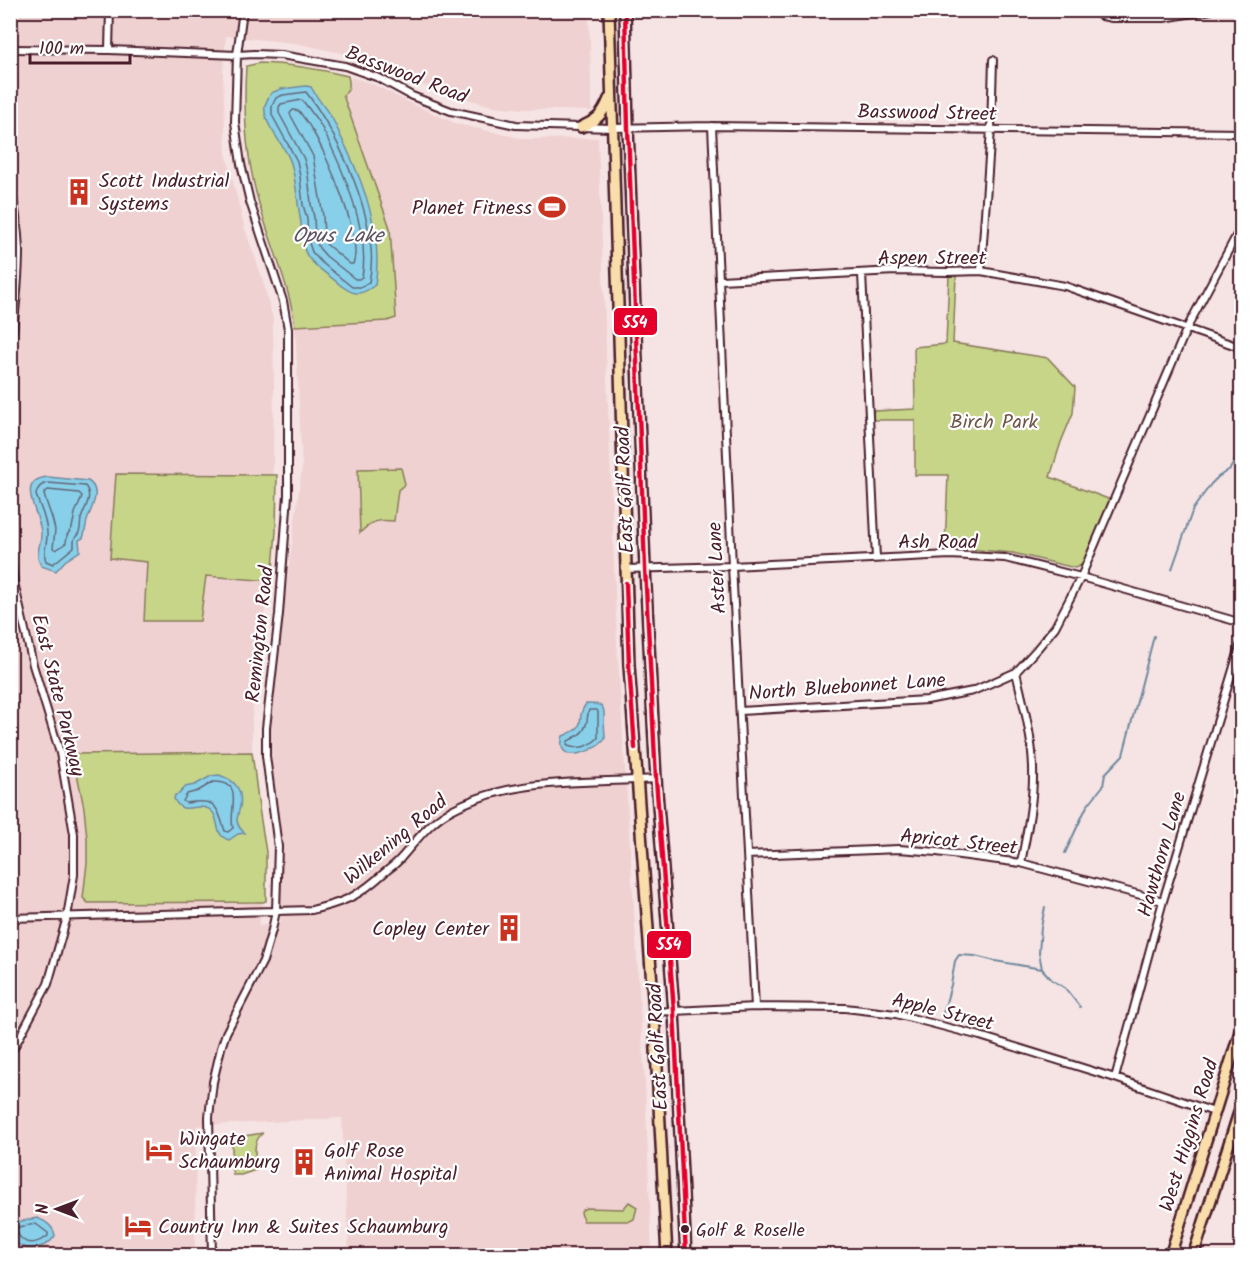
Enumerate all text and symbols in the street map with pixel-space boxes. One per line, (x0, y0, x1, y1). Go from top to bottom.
scale bar (30, 27, 130, 65)
text: 100 m (39, 35, 84, 64)
street label: Basswood Road (340, 38, 473, 114)
street label: Basswood Street (857, 97, 997, 131)
place label: Scott Industrial Systems (99, 166, 230, 221)
building icon: Scott Industrial Systems (64, 177, 94, 207)
sports icon: Planet Fitness (537, 192, 567, 222)
place label: Planet Fitness (412, 193, 532, 225)
water label: Opus Lake (293, 220, 386, 253)
street label: Aspen Street (878, 243, 987, 275)
line badge: 554 (613, 307, 658, 336)
text: 554 (622, 311, 648, 336)
park label: Birch Park (950, 407, 1039, 439)
street label: East Golf Road (608, 425, 644, 554)
street label: Aster Lane (700, 521, 736, 615)
street label: Ash Road (898, 527, 979, 559)
street label: Remington Road (238, 563, 284, 704)
street label: East State Parkway (21, 611, 93, 781)
street label: North Bluebonnet Lane (747, 665, 947, 711)
street label: Wilkening Road (337, 787, 456, 894)
street label: Hawthorn Lane (1130, 788, 1196, 921)
street label: Apricot Street (899, 821, 1019, 865)
building icon: Copley Center (494, 913, 524, 943)
place label: Copley Center (372, 914, 490, 946)
line badge: 554 (646, 930, 692, 959)
text: 554 (656, 933, 682, 958)
street label: East Golf Road (640, 982, 678, 1111)
street label: Apple Street (888, 985, 997, 1041)
street label: West Higgins Road (1151, 1054, 1229, 1216)
place label: Wingate Schaumburg (179, 1124, 280, 1179)
hotel icon: Wingate Schaumburg (144, 1135, 174, 1165)
place label: Golf Rose Animal Hospital (324, 1136, 457, 1191)
building icon: Golf Rose Animal Hospital (289, 1147, 319, 1177)
north arrow (27, 1179, 87, 1239)
text: N (31, 1204, 56, 1214)
hotel icon: Country Inn & Suites Schaumburg (123, 1211, 153, 1241)
place label: Country Inn & Suites Schaumburg (158, 1212, 448, 1244)
place label: Golf & Roselle (696, 1217, 805, 1246)
marker: Golf & Roselle (679, 1223, 691, 1235)

